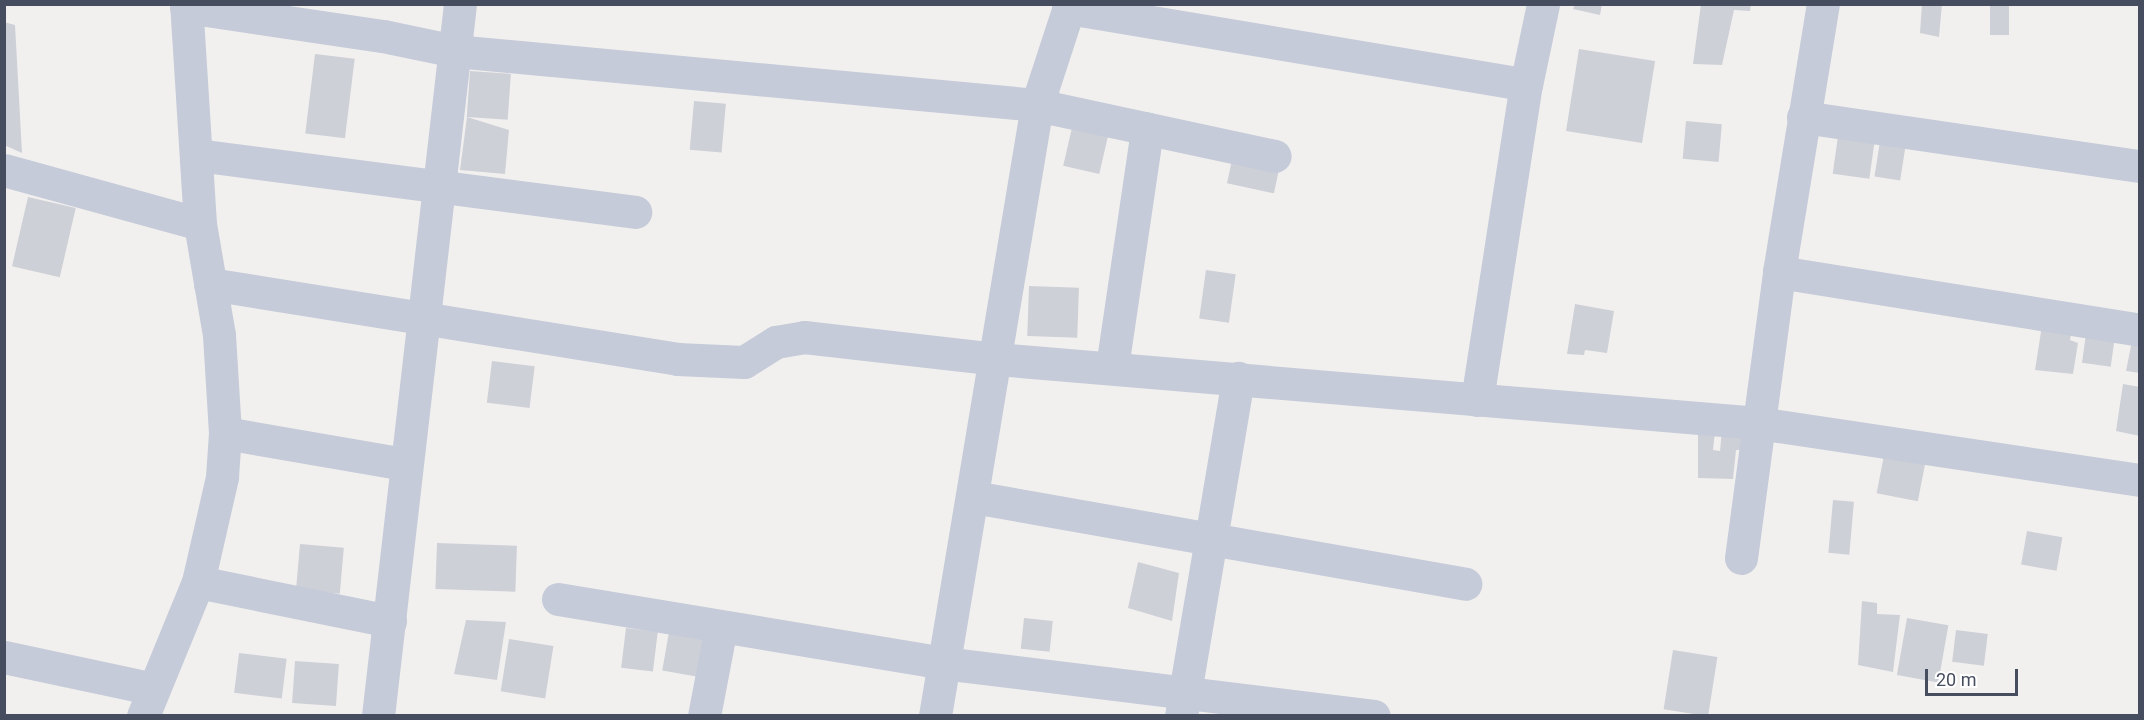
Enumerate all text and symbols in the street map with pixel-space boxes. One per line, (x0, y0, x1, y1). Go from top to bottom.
scale bar (1928, 657, 2021, 695)
text: 20 m (1936, 669, 1976, 690)

